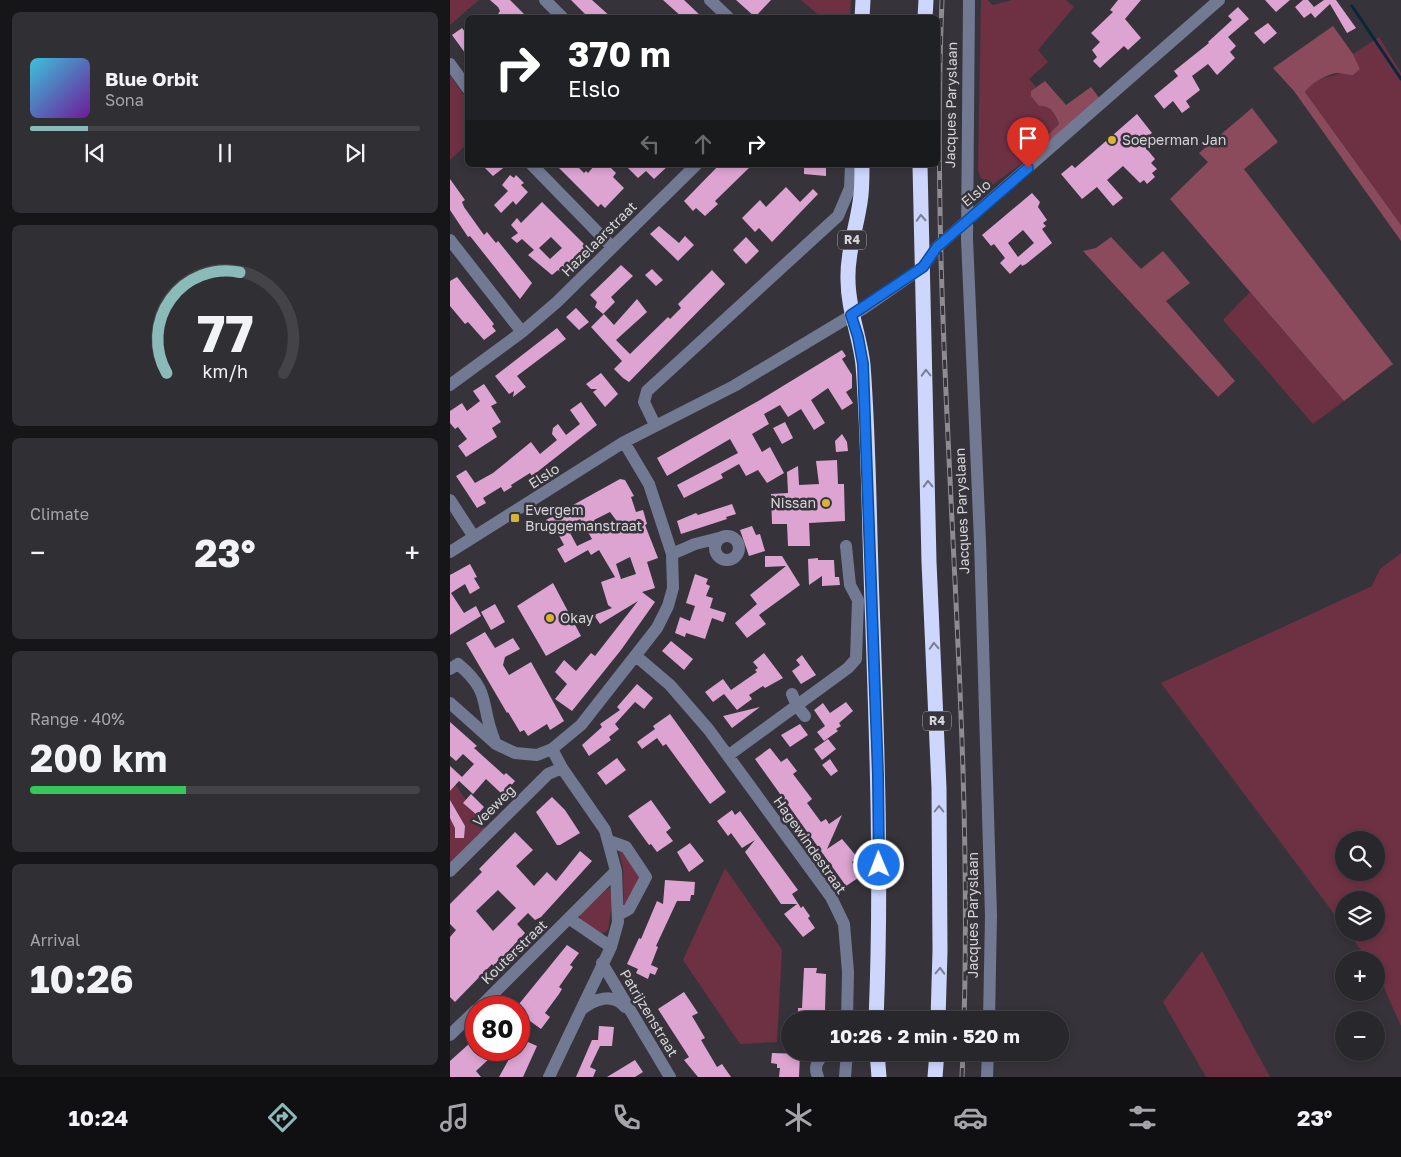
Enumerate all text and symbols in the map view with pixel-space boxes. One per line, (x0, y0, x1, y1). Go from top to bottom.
text: 370 m (568, 33, 671, 75)
icon: right (485, 35, 550, 100)
street label: Jacques Paryslaan (941, 42, 960, 168)
text: Blue Orbit (105, 67, 199, 90)
text: Elslo (568, 75, 620, 102)
text: Sona (105, 90, 144, 110)
pin (1007, 117, 1049, 168)
icon: arrive (1014, 124, 1042, 152)
icon: left (636, 130, 664, 158)
icon: ahead (689, 130, 717, 158)
icon: right (742, 130, 770, 158)
place label: Soeperman Jan (1122, 131, 1226, 148)
marker: Soeperman Jan (1106, 134, 1118, 146)
icon: previous (81, 139, 109, 167)
icon: pause (211, 139, 239, 167)
icon: next (341, 139, 369, 167)
street label: Elslo (958, 175, 994, 210)
street label: Hazelaarstraat (558, 198, 640, 280)
one-way arrow (915, 214, 926, 222)
road number: R4 (838, 230, 866, 250)
text: 77 (197, 301, 253, 363)
text: km/h (202, 360, 248, 382)
one-way arrow (921, 369, 932, 377)
street label: Jacques Paryslaan (951, 448, 972, 574)
street label: Elslo (525, 459, 562, 492)
one-way arrow (923, 480, 933, 488)
place label: Nissan (770, 494, 816, 511)
marker: Nissan (820, 497, 832, 509)
place label: Evergem Bruggemanstraat (525, 501, 642, 534)
text: Climate (30, 504, 89, 524)
marker: Evergem Bruggemanstraat (509, 512, 521, 524)
text: 23° (194, 530, 256, 575)
text: − (30, 536, 45, 569)
text: + (405, 536, 420, 569)
place label: Okay (560, 609, 594, 626)
marker: Okay (544, 612, 556, 624)
one-way arrow (928, 642, 939, 650)
text: Range · 40% (30, 709, 125, 729)
road number: R4 (923, 711, 951, 730)
text: 200 km (30, 735, 167, 780)
street label: Veeweg (469, 781, 518, 830)
street label: Hagewindestraat (770, 793, 850, 897)
one-way arrow (934, 805, 944, 812)
map controls (1335, 831, 1385, 1061)
button: search (1335, 831, 1385, 881)
position arrow (852, 838, 904, 890)
street label: Jacques Paryslaan (964, 852, 981, 978)
button: layers (1335, 891, 1385, 941)
street label: Kouterstraat (477, 916, 550, 987)
text: Arrival (30, 930, 80, 950)
button: + (1335, 951, 1385, 1001)
text: 10:26 (30, 956, 134, 1001)
street label: Patrijzenstraat (617, 966, 682, 1059)
one-way arrow (935, 967, 945, 975)
speed limit sign: 80 (465, 996, 530, 1061)
button: − (1335, 1011, 1385, 1061)
text: 10:26 · 2 min · 520 m (830, 1024, 1020, 1047)
icon: directions (265, 1100, 300, 1135)
icon: music (437, 1100, 472, 1135)
icon: phone (609, 1100, 644, 1135)
icon: climate (781, 1100, 816, 1135)
icon: car (953, 1100, 988, 1135)
icon: filters (1125, 1100, 1160, 1135)
text: 10:24 (68, 1104, 128, 1131)
text: 23° (1297, 1104, 1332, 1131)

